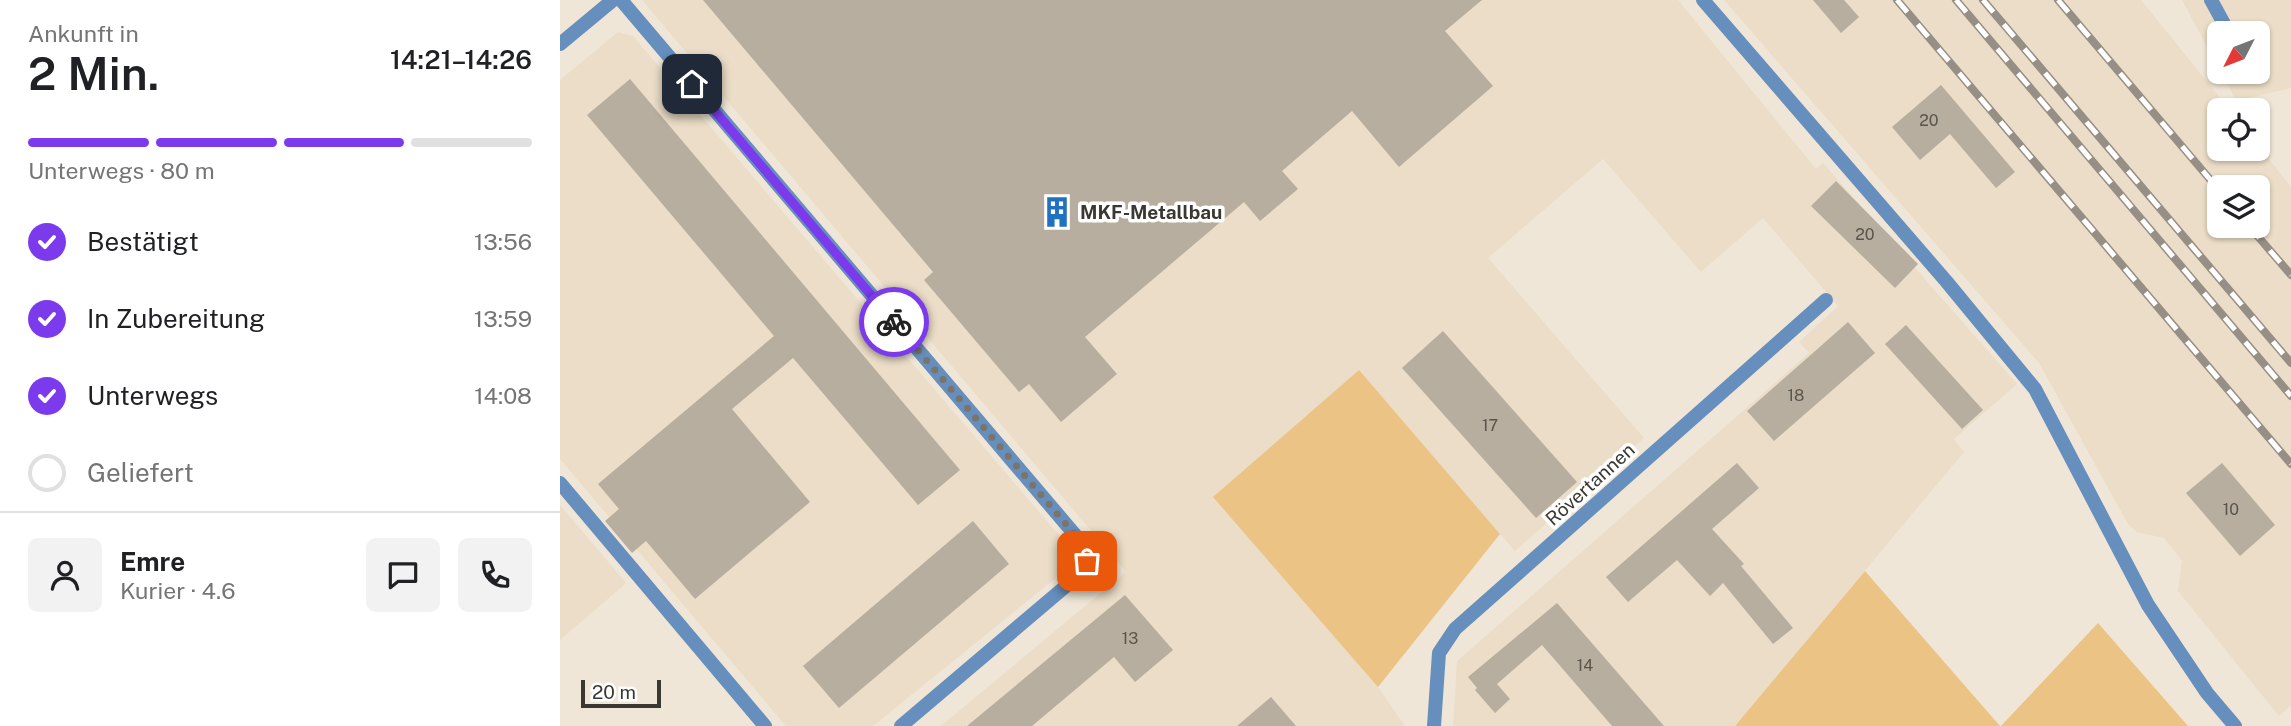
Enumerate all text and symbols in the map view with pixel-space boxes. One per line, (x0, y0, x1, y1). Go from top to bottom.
text: Ankunft in (28, 20, 139, 47)
north arrow (2207, 21, 2270, 84)
map controls (2207, 21, 2270, 238)
text: 14:21–14:26 (390, 44, 532, 75)
text: 2 Min. (28, 46, 159, 100)
pin (662, 54, 722, 114)
icon: home (673, 65, 711, 103)
button: locate (2207, 98, 2270, 161)
house number: 20 (1919, 111, 1939, 130)
text: Unterwegs · 80 m (28, 157, 215, 184)
button: layers (2207, 175, 2270, 238)
building icon: MKF-Metallbau (1040, 195, 1074, 229)
place label: MKF-Metallbau (1080, 201, 1222, 223)
icon: check (28, 223, 66, 261)
house number: 20 (1855, 225, 1875, 244)
text: Bestätigt (87, 226, 199, 257)
text: 13:56 (474, 228, 532, 255)
courier (859, 287, 929, 357)
icon: check (28, 300, 66, 338)
text: In Zubereitung (87, 303, 265, 334)
icon: bike (875, 303, 913, 341)
text: 13:59 (474, 305, 532, 332)
icon: check (28, 377, 66, 415)
text: Unterwegs (87, 380, 218, 411)
text: 14:08 (474, 382, 532, 409)
house number: 18 (1788, 386, 1804, 405)
house number: 17 (1482, 416, 1498, 435)
street label: Rövertannen (1541, 438, 1639, 530)
text: Geliefert (87, 457, 194, 488)
house number: 10 (2223, 500, 2239, 519)
pin (1057, 531, 1117, 591)
button: person (28, 538, 102, 612)
button: chat (366, 538, 440, 612)
button: phone (458, 538, 532, 612)
icon: bag (1068, 542, 1106, 580)
text: Emre (120, 546, 185, 577)
text: Kurier · 4.6 (120, 577, 235, 604)
house number: 13 (1122, 629, 1138, 648)
house number: 14 (1577, 656, 1593, 675)
scale bar (581, 677, 662, 709)
text: 20 m (592, 681, 636, 703)

